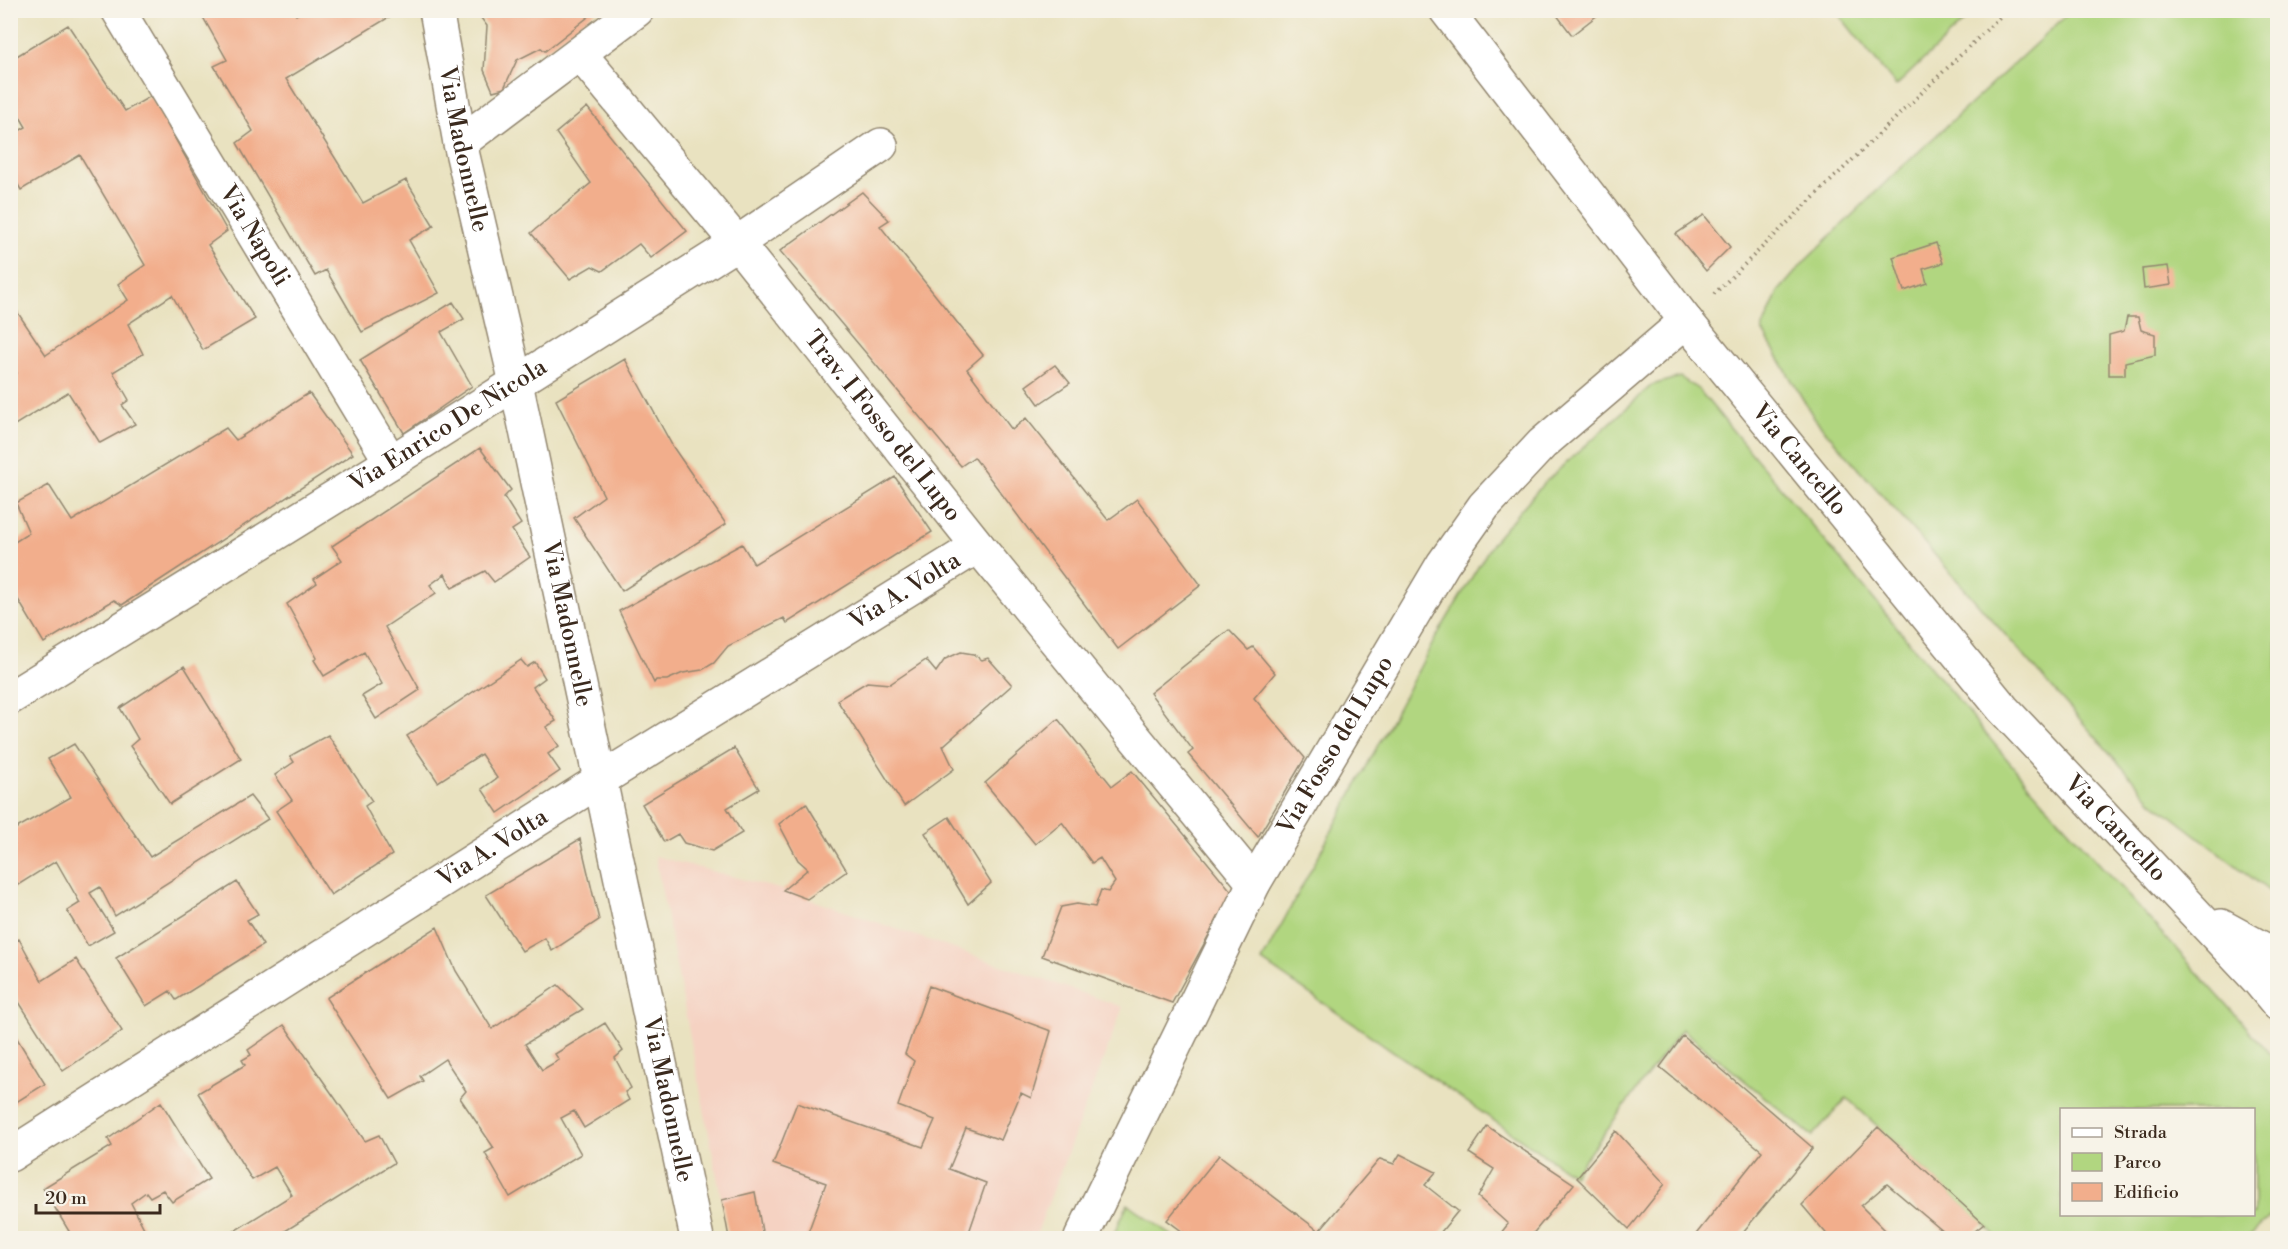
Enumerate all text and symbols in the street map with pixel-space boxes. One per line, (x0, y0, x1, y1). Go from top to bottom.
street label: Via Madonnelle (431, 63, 495, 235)
street label: Via Napoli (212, 179, 297, 292)
street label: Trav. I Fosso del Lupo (798, 325, 968, 528)
street label: Via Enrico De Nicola (343, 352, 553, 499)
street label: Via Cancello (1744, 397, 1854, 522)
street label: Via Madonnelle (535, 538, 599, 710)
street label: Via A. Volta (843, 545, 967, 637)
street label: Via Fosso del Lupo (1271, 650, 1400, 841)
street label: Via Cancello (2057, 768, 2173, 888)
street label: Via A. Volta (431, 802, 554, 895)
street label: Via Madonnelle (635, 1013, 700, 1185)
legend (2060, 1108, 2255, 1216)
text: Strada (2114, 1121, 2168, 1144)
text: Parco (2114, 1151, 2161, 1174)
scale bar (36, 1177, 160, 1215)
text: Edificio (2114, 1181, 2179, 1204)
text: 20 m (45, 1187, 87, 1210)

